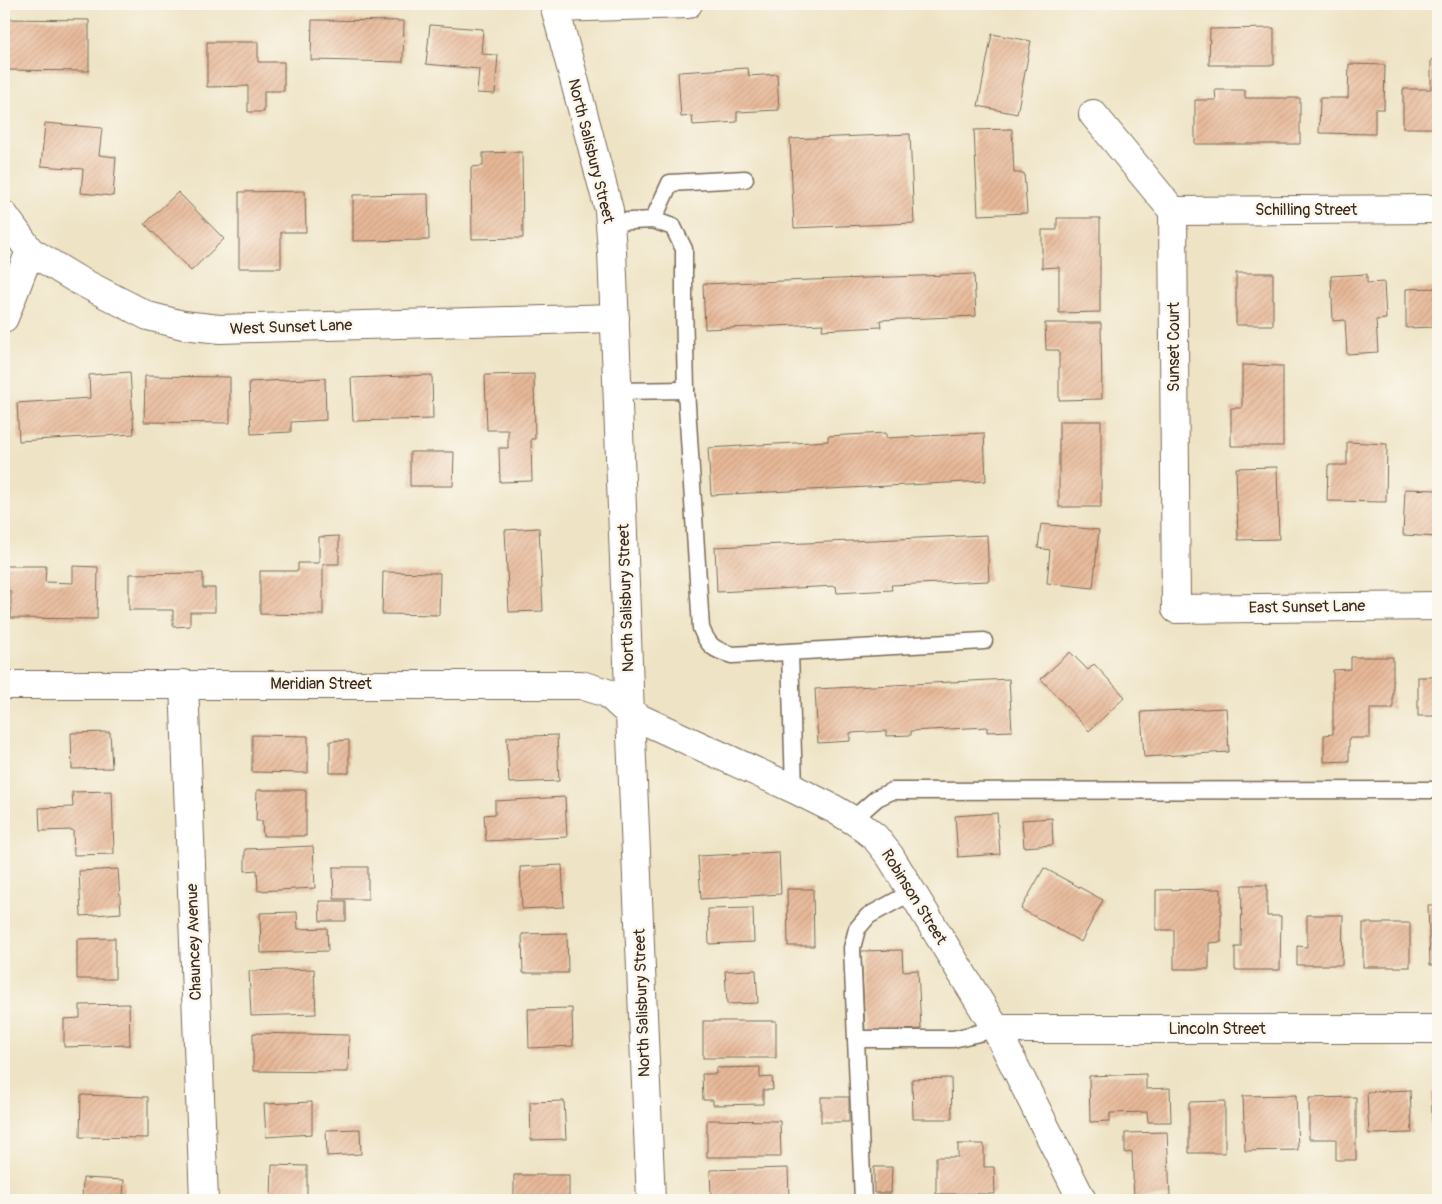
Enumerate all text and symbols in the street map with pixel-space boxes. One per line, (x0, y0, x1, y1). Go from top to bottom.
street label: North Salisbury Street (563, 77, 619, 226)
street label: Schilling Street (1255, 200, 1358, 220)
street label: Sunset Court (1164, 302, 1184, 392)
street label: West Sunset Lane (229, 315, 353, 339)
street label: North Salisbury Street (613, 523, 639, 673)
street label: East Sunset Lane (1248, 596, 1366, 618)
street label: Meridian Street (270, 674, 372, 694)
street label: Robinson Street (877, 846, 952, 949)
street label: Chauncey Avenue (182, 883, 206, 1001)
street label: North Salisbury Street (629, 928, 655, 1078)
street label: Lincoln Street (1168, 1019, 1266, 1039)

